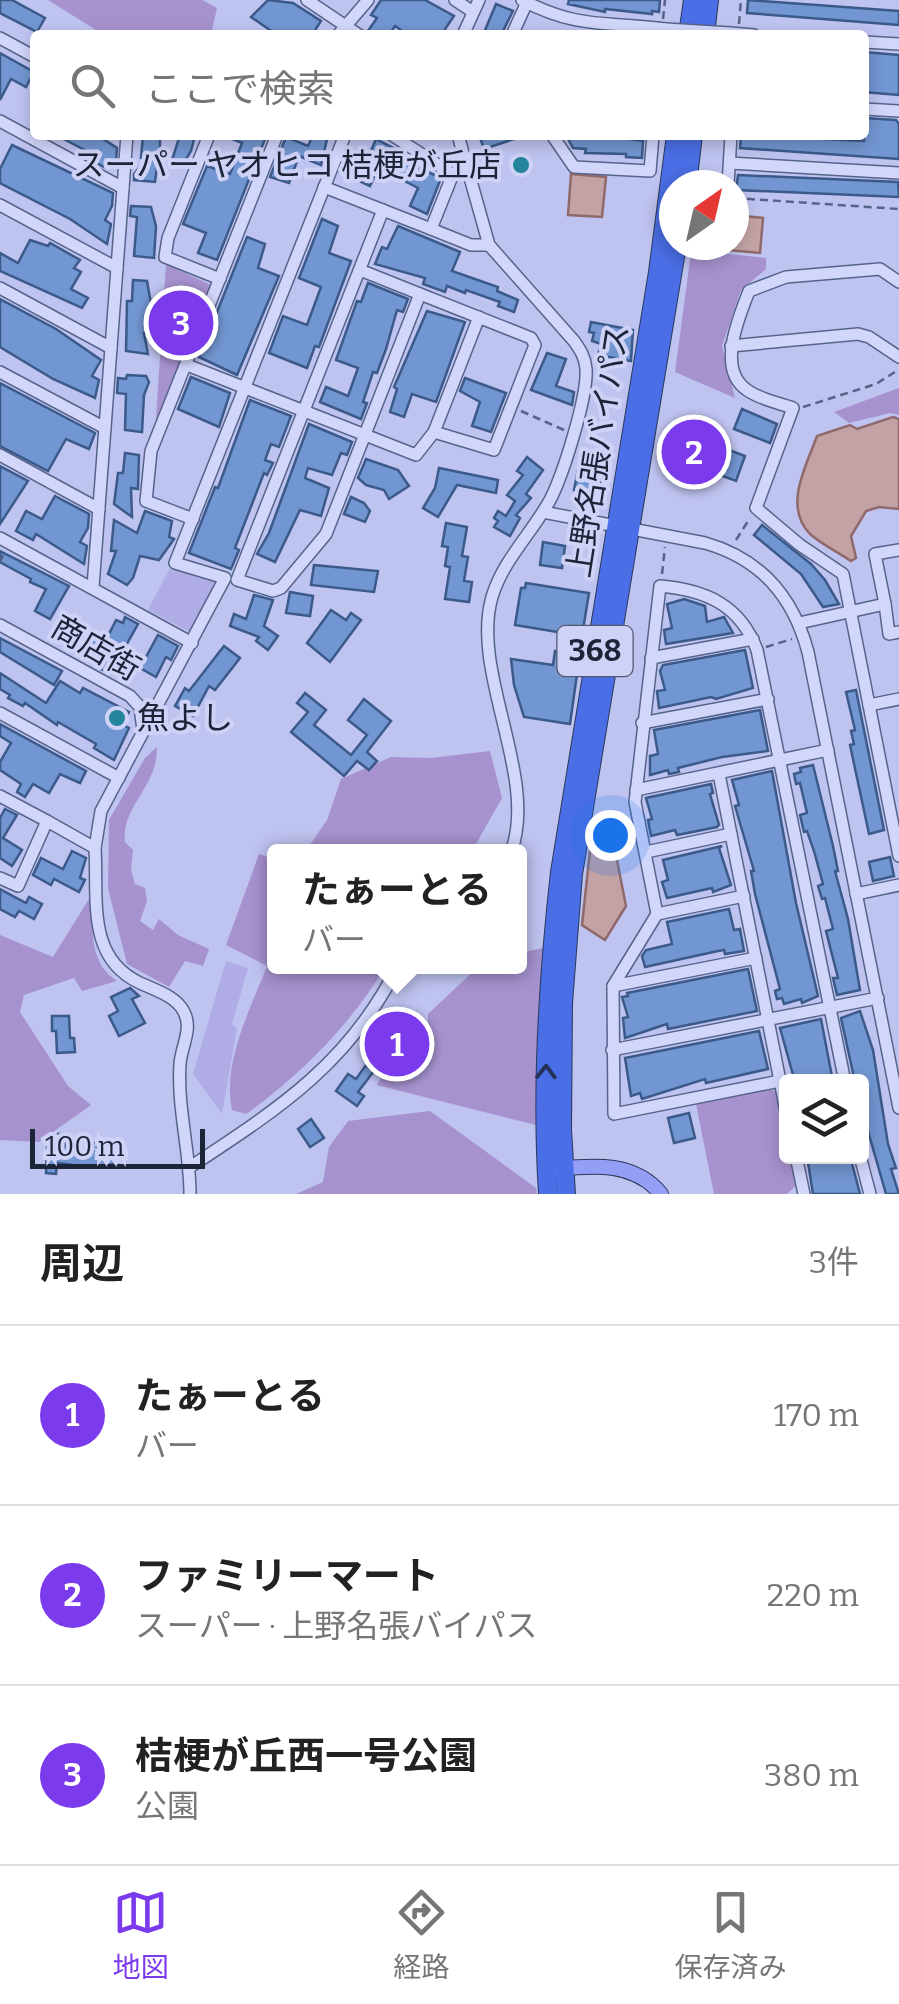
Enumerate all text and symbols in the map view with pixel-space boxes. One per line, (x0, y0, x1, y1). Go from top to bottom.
search box (30, 30, 869, 140)
icon: search (65, 58, 120, 113)
text: ここで検索 (145, 66, 335, 112)
place label: スーパー ヤオヒコ 桔梗が丘店 (73, 146, 501, 184)
marker: スーパー ヤオヒコ 桔梗が丘店 (510, 154, 532, 176)
north arrow (659, 170, 749, 260)
pin: 3 (148, 286, 214, 360)
street label: 上野名張バイパス (559, 322, 637, 580)
pin: 2 (662, 414, 726, 490)
street label: 商店街 (45, 608, 147, 688)
road number: 368 (558, 626, 632, 676)
place label: 魚よし (137, 699, 233, 737)
marker: 魚よし (106, 707, 128, 729)
your location (585, 810, 636, 861)
popup (267, 844, 527, 974)
text: たぁーとる (302, 867, 492, 913)
text: バー (302, 921, 366, 959)
pin: 1 (364, 1006, 430, 1082)
one-way arrow (535, 1064, 556, 1080)
map controls (779, 1074, 869, 1164)
button: layers (779, 1074, 869, 1164)
scale bar (30, 1124, 205, 1168)
text: 100 m (45, 1130, 125, 1163)
text: 周辺 (40, 1239, 124, 1289)
text: 3件 (809, 1243, 859, 1281)
text: たぁーとる (135, 1373, 325, 1419)
text: 1 (66, 1396, 79, 1434)
text: 170 m (773, 1396, 859, 1434)
text: バー (135, 1427, 199, 1465)
text: ファミリーマート (135, 1553, 439, 1599)
text: 2 (63, 1576, 82, 1614)
text: 220 m (767, 1576, 859, 1614)
text: スーパー · 上野名張バイパス (135, 1607, 538, 1645)
text: 桔梗が丘西一号公園 (135, 1733, 477, 1779)
text: 3 (63, 1756, 82, 1794)
text: 380 m (764, 1756, 859, 1794)
text: 公園 (135, 1787, 199, 1825)
tab: 地図 (112, 1885, 169, 1985)
tab: 経路 (393, 1885, 450, 1985)
tab: 保存済み (674, 1885, 787, 1985)

